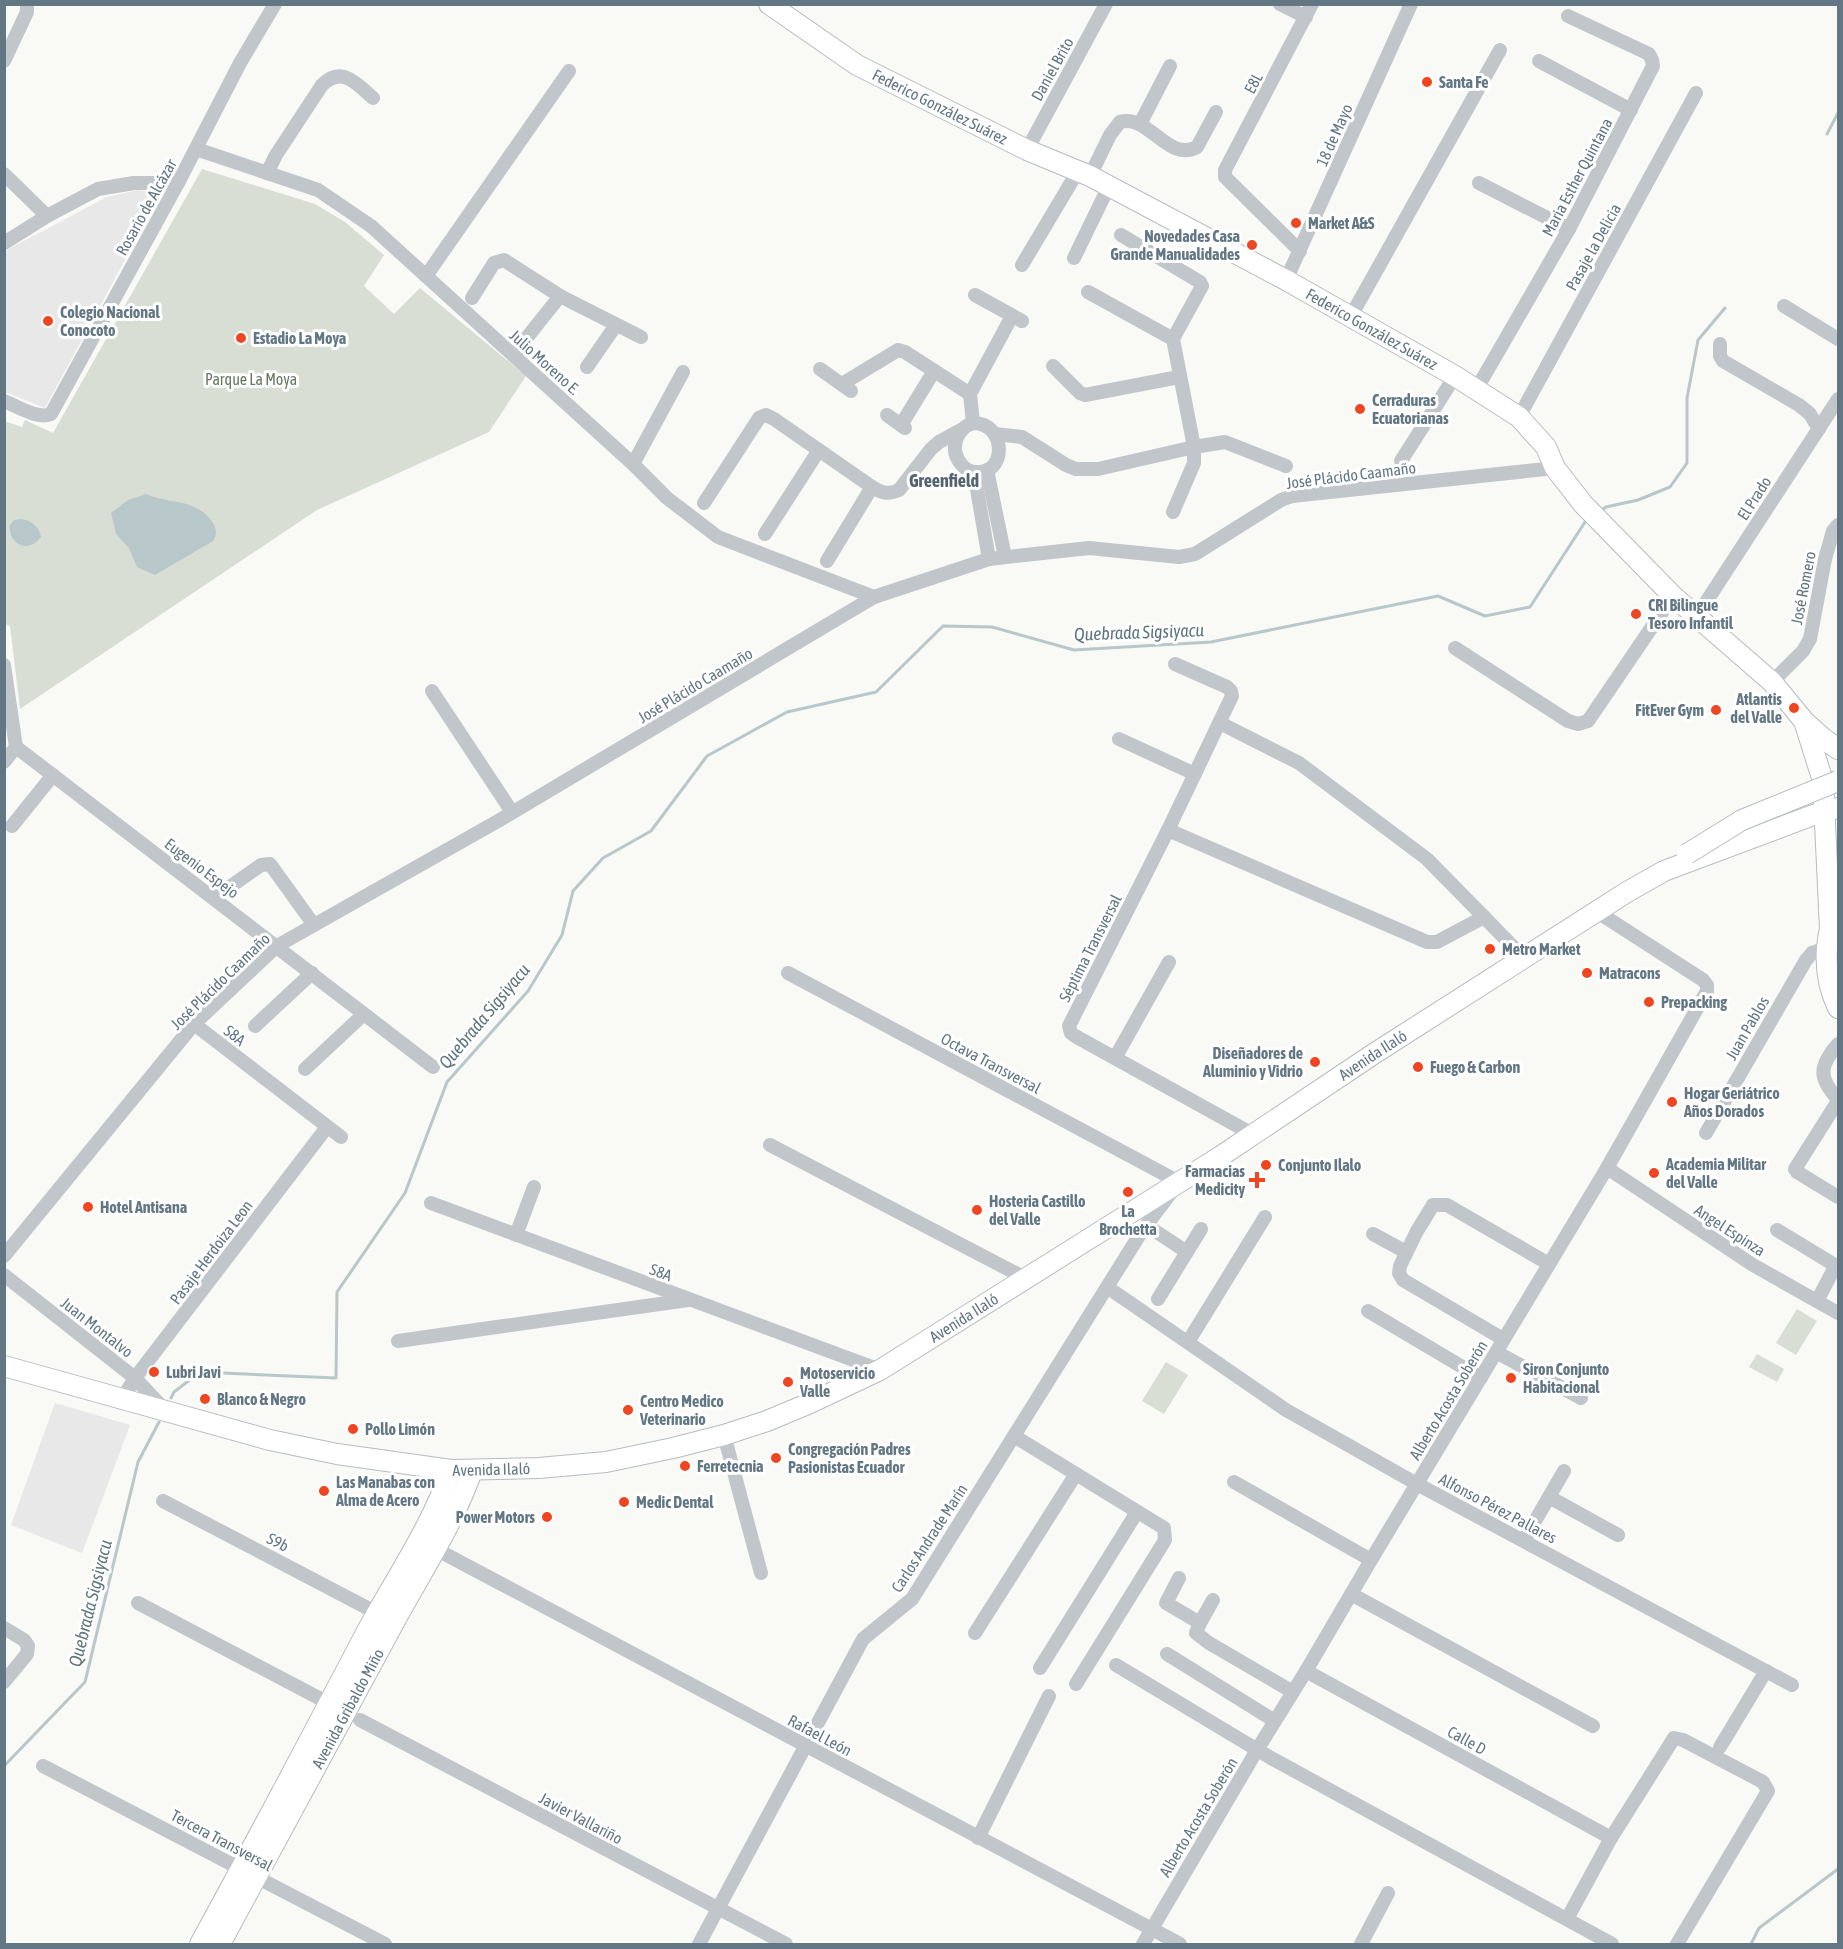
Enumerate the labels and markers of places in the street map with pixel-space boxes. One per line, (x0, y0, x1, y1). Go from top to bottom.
place label: Santa Fe (1439, 73, 1489, 91)
marker: Santa Fe (1420, 75, 1434, 89)
place label: Market A&S (1308, 214, 1375, 232)
marker: Market A&S (1289, 216, 1303, 230)
place label: Novedades Casa Grande Manualidades (1110, 227, 1240, 263)
marker: Novedades Casa Grande Manualidades (1245, 238, 1259, 252)
place label: Colegio Nacional Conocoto (60, 303, 161, 339)
marker: Colegio Nacional Conocoto (41, 314, 55, 328)
place label: Estadio La Moya (253, 329, 346, 347)
marker: Estadio La Moya (234, 331, 248, 345)
place label: Cerraduras Ecuatorianas (1372, 391, 1449, 427)
marker: Cerraduras Ecuatorianas (1353, 402, 1367, 416)
place label: CRI Bilingue Tesoro Infantil (1648, 596, 1734, 632)
marker: CRI Bilingue Tesoro Infantil (1629, 607, 1643, 621)
place label: Atlantis del Valle (1730, 690, 1782, 726)
place label: FitEver Gym (1635, 701, 1704, 719)
marker: Atlantis del Valle (1787, 701, 1801, 715)
marker: FitEver Gym (1709, 703, 1723, 717)
place label: Metro Market (1502, 940, 1581, 958)
marker: Metro Market (1483, 942, 1497, 956)
place label: Matracons (1599, 964, 1661, 982)
marker: Matracons (1580, 966, 1594, 980)
place label: Prepacking (1661, 993, 1727, 1011)
marker: Prepacking (1642, 995, 1656, 1009)
place label: Diseñadores de Aluminio y Vidrio (1202, 1044, 1303, 1080)
marker: Diseñadores de Aluminio y Vidrio (1308, 1055, 1322, 1069)
place label: Fuego & Carbon (1430, 1058, 1521, 1076)
marker: Fuego & Carbon (1411, 1060, 1425, 1074)
place label: Hogar Geriátrico Años Dorados (1683, 1084, 1780, 1120)
marker: Hogar Geriátrico Años Dorados (1665, 1095, 1679, 1109)
place label: Academia Militar del Valle (1665, 1155, 1766, 1191)
place label: Conjunto Ilalo (1278, 1156, 1362, 1174)
marker: Conjunto Ilalo (1259, 1158, 1273, 1172)
place label: Farmacias Medicity (1185, 1162, 1245, 1198)
marker: Academia Militar del Valle (1647, 1166, 1661, 1180)
marker: Farmacias Medicity (1250, 1173, 1264, 1187)
marker: La Brochetta (1121, 1185, 1135, 1199)
place label: Hosteria Castillo del Valle (989, 1192, 1086, 1228)
place label: Hotel Antisana (100, 1198, 187, 1216)
marker: Hotel Antisana (81, 1200, 95, 1214)
place label: La Brochetta (1099, 1202, 1157, 1238)
marker: Hosteria Castillo del Valle (970, 1203, 984, 1217)
place label: Siron Conjunto Habitacional (1523, 1360, 1610, 1396)
place label: Lubri Javi (166, 1363, 221, 1381)
place label: Motoservicio Valle (799, 1364, 876, 1400)
marker: Lubri Javi (147, 1365, 161, 1379)
marker: Siron Conjunto Habitacional (1504, 1371, 1518, 1385)
marker: Motoservicio Valle (781, 1375, 795, 1389)
place label: Blanco & Negro (217, 1390, 306, 1408)
marker: Blanco & Negro (198, 1392, 212, 1406)
place label: Centro Medico Veterinario (639, 1392, 724, 1428)
marker: Centro Medico Veterinario (621, 1403, 635, 1417)
place label: Pollo Limón (365, 1420, 435, 1438)
marker: Pollo Limón (346, 1422, 360, 1436)
place label: Congregación Padres Pasionistas Ecuador (788, 1440, 911, 1476)
marker: Congregación Padres Pasionistas Ecuador (769, 1451, 783, 1465)
place label: Ferretecnia (697, 1457, 764, 1475)
marker: Ferretecnia (678, 1459, 692, 1473)
place label: Las Manabas con Alma de Acero (335, 1473, 435, 1509)
marker: Las Manabas con Alma de Acero (317, 1484, 331, 1498)
place label: Medic Dental (636, 1493, 714, 1511)
marker: Medic Dental (617, 1495, 631, 1509)
place label: Power Motors (456, 1508, 535, 1526)
marker: Power Motors (540, 1510, 554, 1524)

